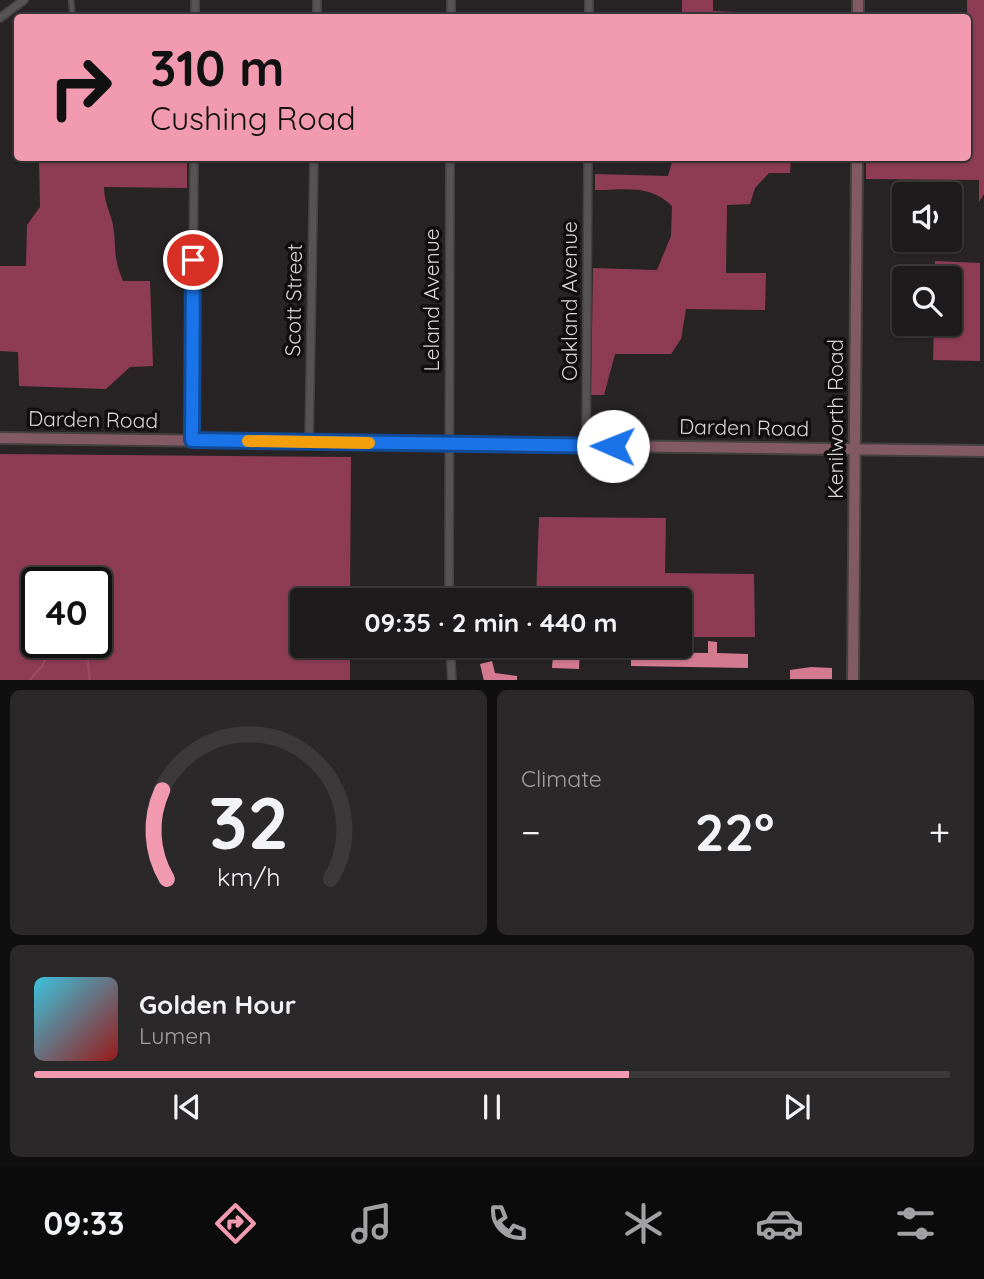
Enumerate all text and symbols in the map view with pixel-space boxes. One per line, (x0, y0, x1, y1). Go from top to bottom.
text: 310 m (150, 37, 284, 98)
icon: right (35, 42, 126, 133)
text: Cushing Road (150, 98, 356, 138)
map controls (892, 182, 962, 336)
button: sound (892, 182, 962, 252)
street label: Oakland Avenue (556, 221, 582, 381)
street label: Leland Avenue (418, 228, 444, 372)
pin (163, 230, 223, 290)
icon: arrive (174, 241, 212, 279)
street label: Scott Street (279, 243, 307, 357)
button: search (892, 266, 962, 336)
street label: Kenilworth Road (822, 339, 848, 499)
street label: Darden Road (28, 405, 158, 433)
position arrow (576, 409, 650, 483)
street label: Darden Road (679, 413, 809, 441)
speed limit sign: 40 (21, 567, 112, 658)
text: 09:35 · 2 min · 440 m (365, 606, 617, 639)
text: Climate (521, 764, 602, 793)
text: 32 (208, 776, 289, 867)
text: 22° (695, 799, 774, 864)
text: − (521, 808, 541, 856)
text: + (929, 808, 950, 856)
text: km/h (217, 860, 280, 891)
text: Golden Hour (139, 988, 296, 1021)
text: Lumen (139, 1021, 212, 1050)
icon: previous (168, 1088, 206, 1126)
icon: pause (473, 1088, 511, 1126)
icon: next (778, 1088, 816, 1126)
icon: directions (211, 1199, 260, 1248)
icon: music (347, 1199, 396, 1248)
icon: phone (483, 1199, 532, 1248)
icon: climate (619, 1199, 668, 1248)
icon: car (755, 1199, 804, 1248)
icon: filters (891, 1199, 940, 1248)
text: 09:33 (44, 1203, 124, 1243)

